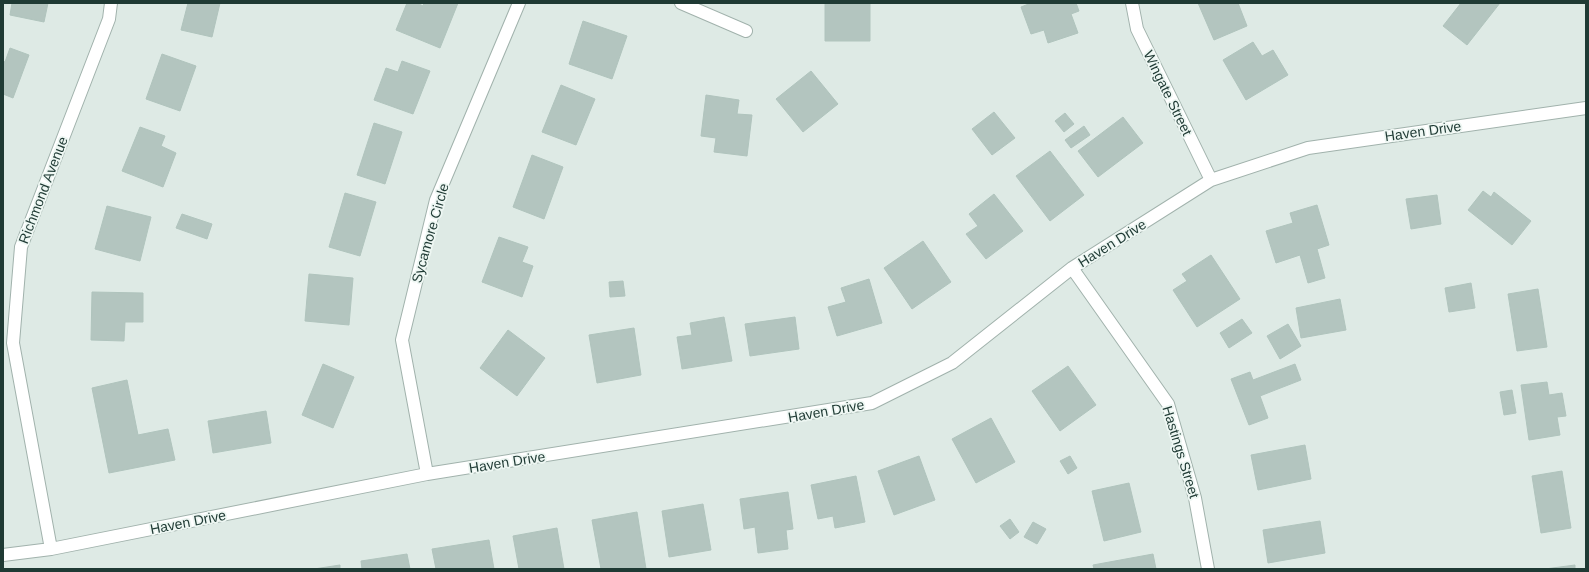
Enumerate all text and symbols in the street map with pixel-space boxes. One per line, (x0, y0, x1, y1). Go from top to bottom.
street label: Wingate Street (1141, 48, 1196, 138)
street label: Haven Drive (1384, 118, 1462, 144)
street label: Richmond Avenue (15, 134, 71, 246)
street label: Sycamore Circle (408, 181, 452, 285)
street label: Haven Drive (1075, 216, 1149, 270)
street label: Haven Drive (787, 396, 866, 426)
street label: Hastings Street (1159, 404, 1203, 500)
street label: Haven Drive (468, 448, 547, 476)
street label: Haven Drive (149, 507, 228, 537)

